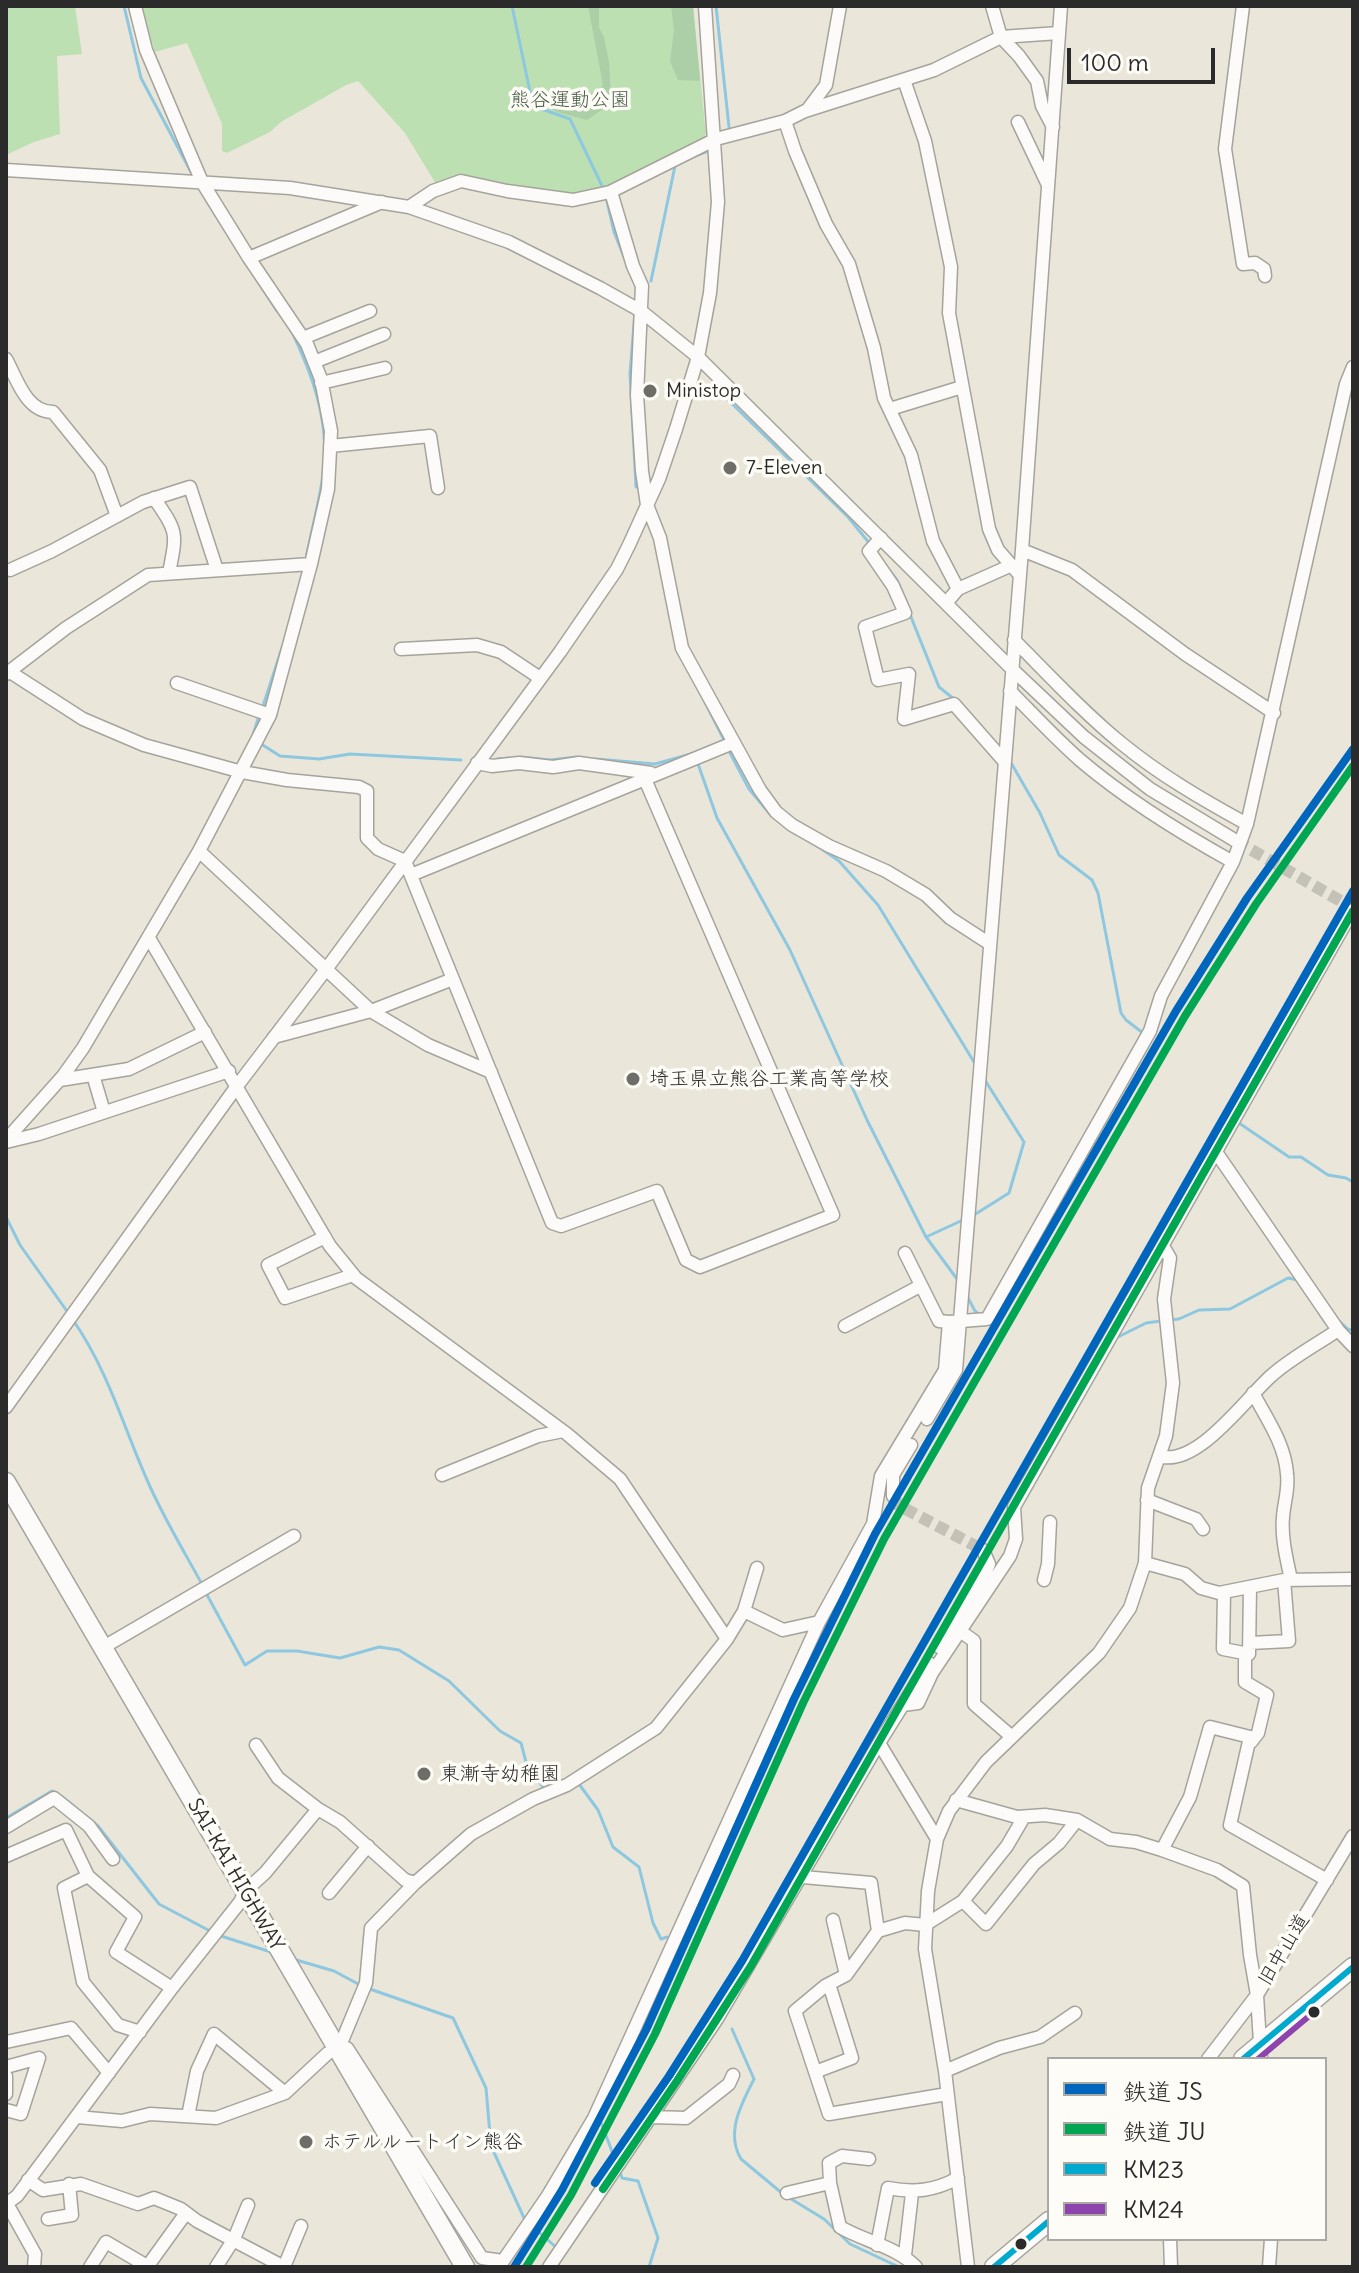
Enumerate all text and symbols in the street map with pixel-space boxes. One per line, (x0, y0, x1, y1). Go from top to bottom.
scale bar (1071, 32, 1219, 82)
text: 100 m (1081, 47, 1149, 77)
park label: 熊谷運動公園 (510, 88, 630, 112)
place label: Ministop (666, 379, 741, 403)
marker: Ministop (641, 382, 659, 400)
place label: 7-Eleven (746, 456, 823, 480)
marker: 7-Eleven (721, 459, 739, 477)
place label: 埼玉県立熊谷工業高等学校 (649, 1067, 889, 1091)
marker: 埼玉県立熊谷工業高等学校 (624, 1070, 642, 1088)
place label: 東漸寺幼稚園 (440, 1762, 560, 1786)
marker: 東漸寺幼稚園 (415, 1765, 433, 1783)
street label: SAI-KAI HIGHWAY (182, 1795, 288, 1955)
street label: 旧中山道 (1253, 1910, 1315, 1990)
unlabelled marker (1306, 2004, 1322, 2020)
legend (1047, 2057, 1327, 2241)
text: 鉄道 JS (1123, 2076, 1203, 2106)
text: 鉄道 JU (1123, 2116, 1206, 2146)
place label: ホテルルートイン熊谷 (322, 2130, 523, 2154)
marker: ホテルルートイン熊谷 (297, 2133, 315, 2151)
text: KM23 (1123, 2154, 1184, 2184)
text: KM24 (1123, 2194, 1184, 2224)
unlabelled marker (1013, 2236, 1029, 2252)

